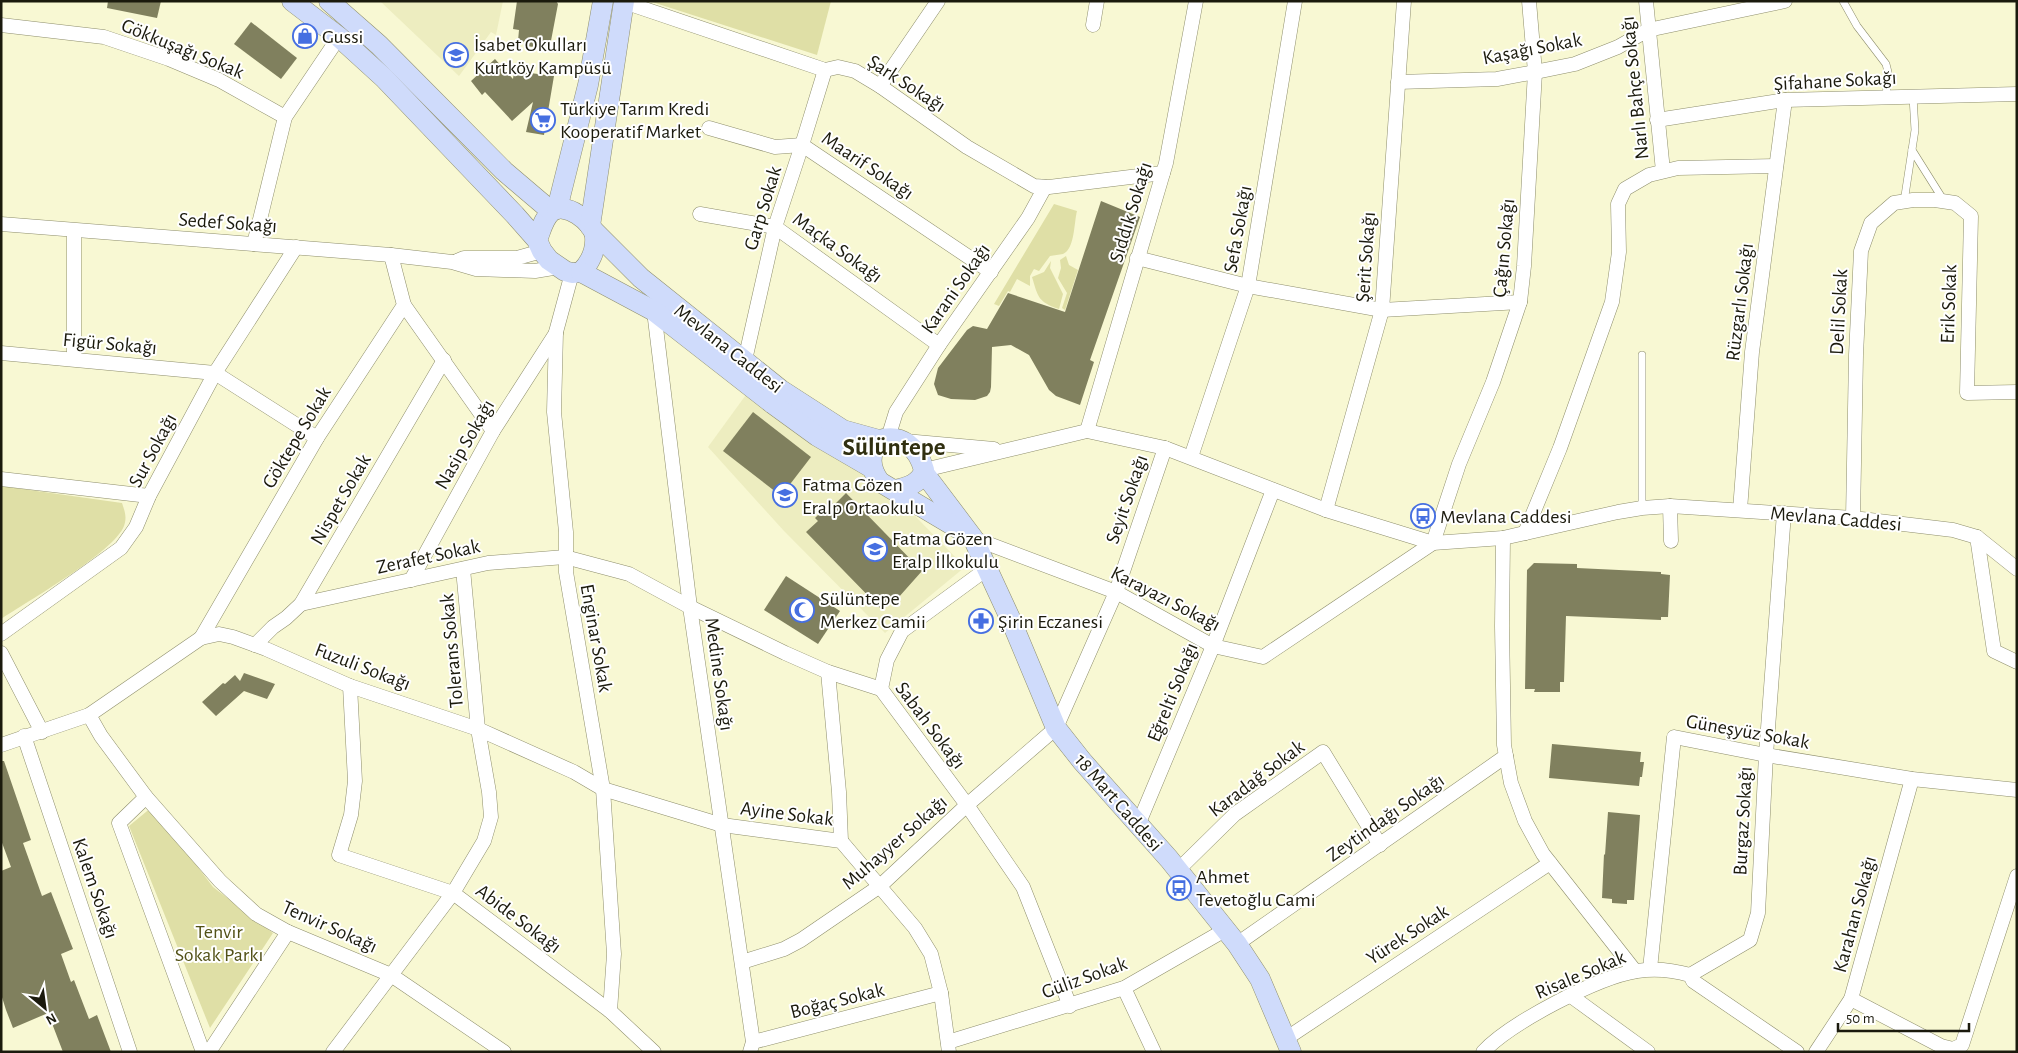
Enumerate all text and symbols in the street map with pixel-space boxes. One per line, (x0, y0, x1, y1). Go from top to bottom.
street label: Gökkuşağı Sokak (118, 15, 247, 83)
street label: Narlı Bahçe Sokağı (1618, 15, 1652, 160)
shop icon: Gussi (292, 23, 318, 49)
place label: Gussi (322, 27, 363, 47)
street label: Kaşağı Sokak (1481, 30, 1583, 68)
place label: İsabet Okulları Kurtköy Kampüsü (474, 35, 611, 78)
school or university icon: İsabet Okulları Kurtköy Kampüsü (443, 42, 469, 68)
street label: Şark Sokağı (864, 51, 949, 116)
street label: Şifahane Sokağı (1773, 68, 1897, 94)
place label: Türkiye Tarım Kredi Kooperatif Market (560, 99, 709, 142)
supermarket icon: Türkiye Tarım Kredi Kooperatif Market (530, 107, 556, 133)
street label: Maarif Sokağı (818, 128, 917, 204)
street label: Sıddık Sokağı (1106, 160, 1156, 265)
street label: Garp Sokak (741, 164, 785, 253)
street label: Sefa Sokağı (1220, 184, 1255, 274)
street label: Çağın Sokağı (1490, 198, 1518, 298)
street label: Maçka Sokağı (789, 209, 886, 287)
street label: Sedef Sokağı (178, 210, 278, 236)
street label: Şerit Sokağı (1353, 211, 1379, 303)
street label: Karani Sokağı (918, 240, 994, 337)
street label: Rüzgarlı Sokağı (1723, 242, 1757, 362)
street label: Erik Sokak (1938, 264, 1960, 344)
street label: Delil Sokak (1827, 269, 1851, 356)
street label: Mevlana Caddesi (670, 300, 786, 397)
street label: Figür Sokağı (62, 330, 158, 358)
street label: Göktepe Sokak (259, 383, 335, 492)
street label: Nasip Sokağı (431, 396, 498, 493)
street label: Sur Sokağı (125, 410, 181, 491)
district label: Sülüntepe (842, 435, 946, 460)
street label: Nispet Sokak (307, 451, 375, 548)
street label: Seyit Sokağı (1102, 452, 1151, 546)
place label: Fatma Gözen Eralp Ortaokulu (802, 475, 924, 518)
school or university icon: Fatma Gözen Eralp Ortaokulu (772, 482, 798, 508)
bus stop icon: Mevlana Caddesi (1410, 503, 1436, 529)
street label: Mevlana Caddesi (1769, 503, 1902, 535)
place label: Mevlana Caddesi (1440, 507, 1572, 527)
place label: Fatma Gözen Eralp İlkokulu (892, 529, 999, 572)
street label: Zerafet Sokak (375, 536, 482, 578)
school or university icon: Fatma Gözen Eralp İlkokulu (862, 536, 888, 562)
street label: Karayazı Sokağı (1107, 563, 1224, 635)
street label: Enginar Sokak (577, 583, 615, 694)
place label: Sülüntepe Merkez Camii (820, 589, 926, 632)
street label: Tolerans Sokak (437, 593, 467, 709)
mosque icon: Sülüntepe Merkez Camii (789, 597, 815, 623)
pharmacy icon: Şirin Eczanesi (968, 608, 994, 634)
place label: Şirin Eczanesi (998, 612, 1103, 632)
street label: Medine Sokağı (701, 616, 737, 732)
street label: Fuzuli Sokağı (312, 640, 413, 694)
street label: Eğrelti Sokağı (1144, 640, 1202, 745)
street label: Sabah Sokağı (891, 678, 969, 773)
street label: Güneşyüz Sokak (1685, 711, 1811, 753)
street label: Karadağ Sokak (1205, 737, 1308, 821)
street label: 18 Mart Caddesi (1071, 750, 1166, 855)
street label: Burgaz Sokağı (1730, 766, 1756, 876)
street label: Zeytindağı Sokağı (1323, 770, 1448, 866)
street label: Muhayyer Sokağı (838, 792, 951, 894)
street label: Ayine Sokak (739, 798, 834, 830)
street label: Kalem Sokağı (69, 836, 122, 941)
street label: Karahan Sokağı (1830, 854, 1880, 975)
place label: Ahmet Tevetoğlu Cami (1196, 867, 1315, 910)
bus stop icon: Ahmet Tevetoğlu Cami (1166, 875, 1192, 901)
street label: Abide Sokağı (472, 880, 565, 957)
street label: Tenvir Sokağı (279, 897, 380, 957)
street label: Yürek Sokak (1363, 901, 1452, 969)
park label: Tenvir Sokak Parkı (175, 922, 263, 965)
street label: Risale Sokak (1532, 947, 1628, 1003)
street label: Güliz Sokak (1039, 953, 1130, 1003)
street label: Boğaç Sokak (788, 980, 886, 1022)
north arrow (20, 983, 70, 1033)
scale bar (1838, 1000, 1969, 1032)
text: N (43, 1010, 58, 1027)
text: 50 m (1846, 1011, 1875, 1026)

